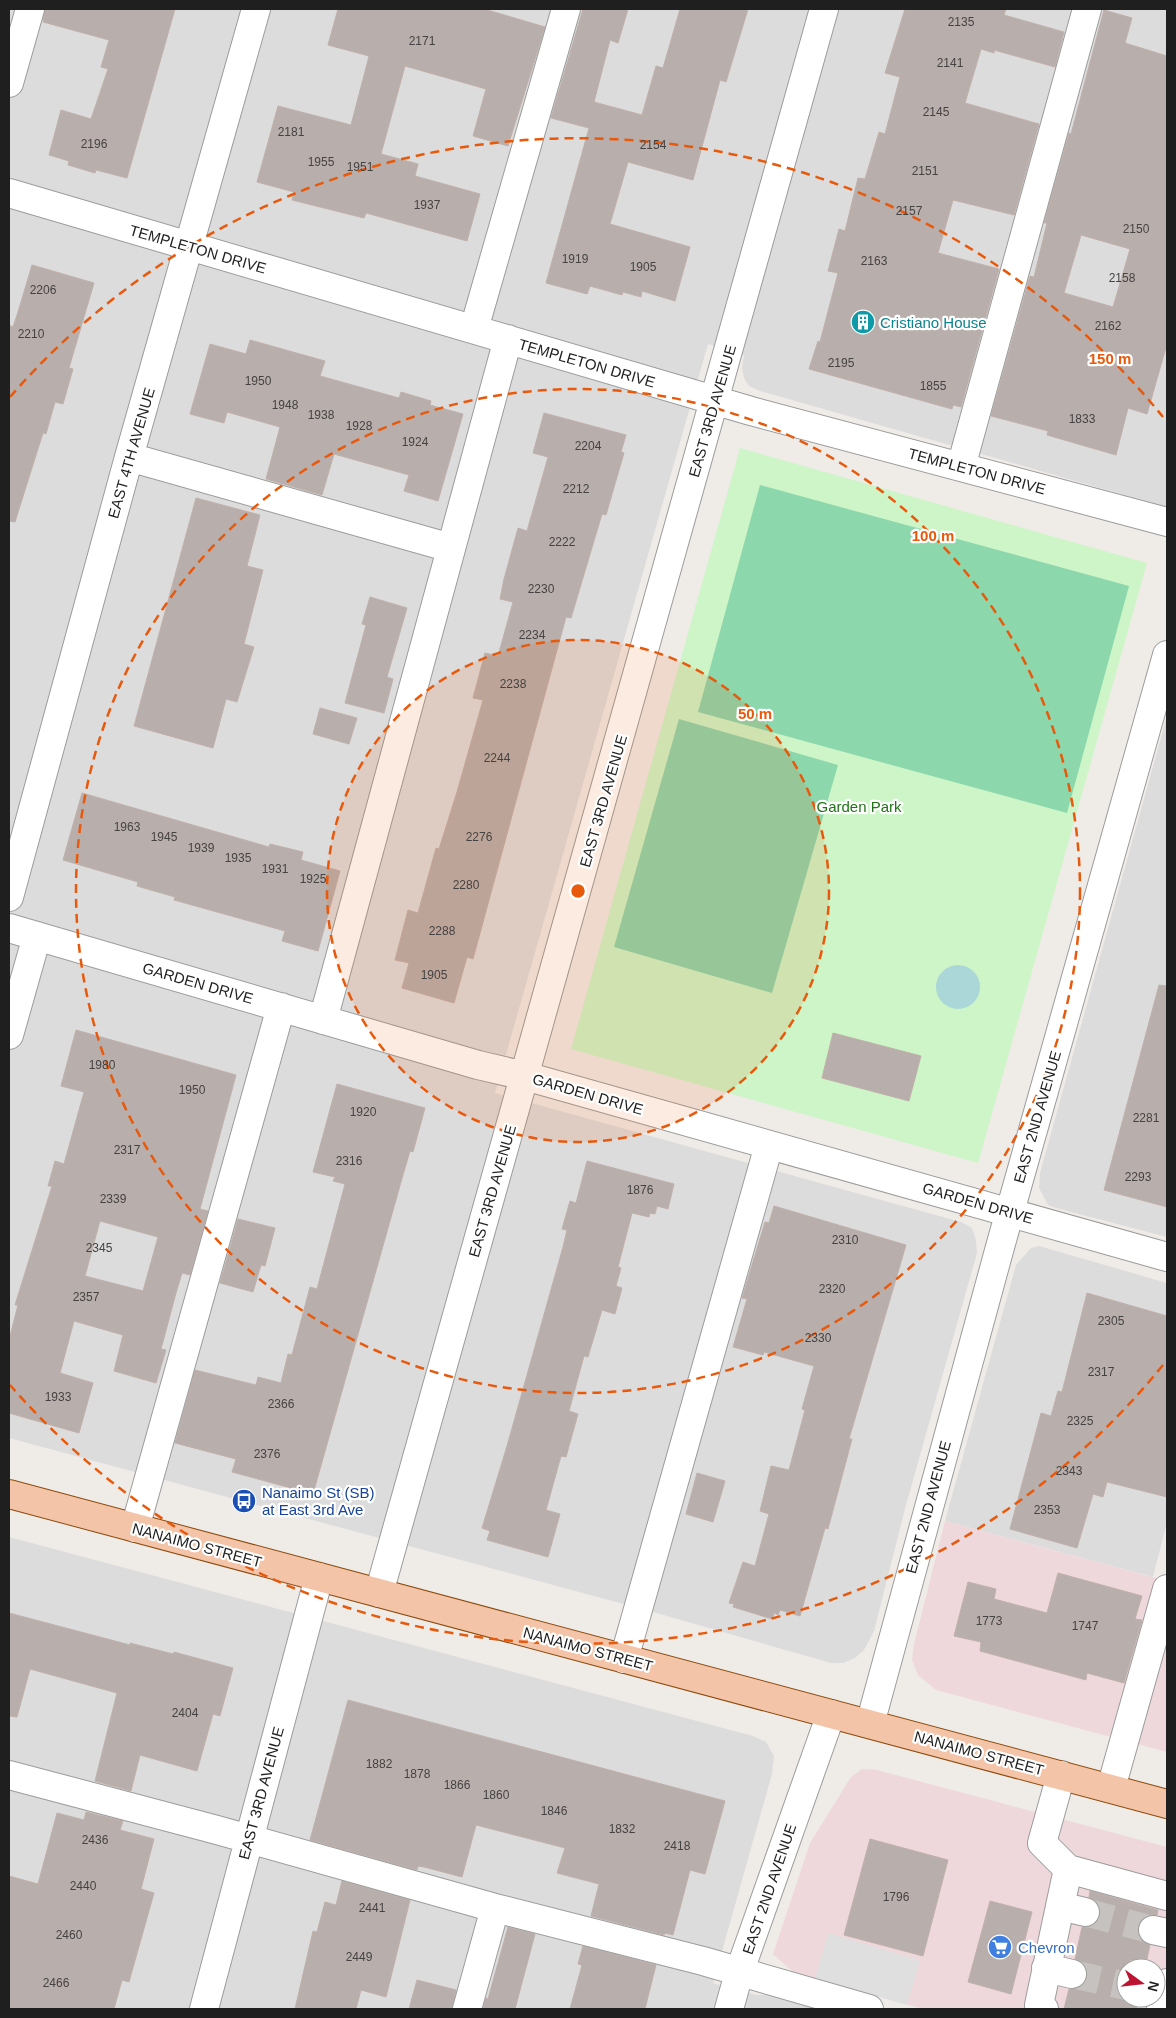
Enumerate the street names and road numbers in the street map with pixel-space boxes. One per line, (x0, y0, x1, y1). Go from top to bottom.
street label: TEMPLETON DRIVE (128, 221, 268, 277)
street label: TEMPLETON DRIVE (517, 335, 657, 391)
street label: EAST 3RD AVENUE (685, 343, 739, 479)
street label: EAST 4TH AVENUE (104, 386, 158, 520)
street label: TEMPLETON DRIVE (906, 444, 1048, 498)
street label: EAST 3RD AVENUE (576, 733, 630, 869)
street label: GARDEN DRIVE (141, 959, 255, 1007)
street label: EAST 2ND AVENUE (1010, 1049, 1064, 1185)
street label: GARDEN DRIVE (531, 1070, 645, 1118)
street label: EAST 3RD AVENUE (465, 1123, 519, 1259)
street label: GARDEN DRIVE (921, 1179, 1035, 1227)
street label: EAST 2ND AVENUE (902, 1439, 954, 1575)
street label: NANAIMO STREET (130, 1520, 264, 1570)
street label: NANAIMO STREET (521, 1624, 655, 1674)
street label: EAST 3RD AVENUE (235, 1725, 287, 1861)
street label: NANAIMO STREET (912, 1728, 1046, 1778)
street label: EAST 2ND AVENUE (739, 1821, 799, 1957)

